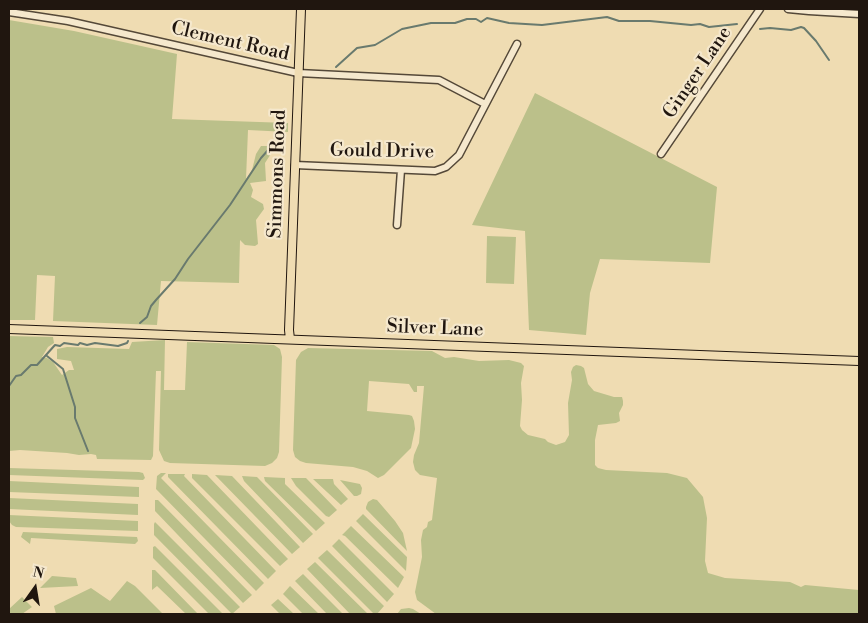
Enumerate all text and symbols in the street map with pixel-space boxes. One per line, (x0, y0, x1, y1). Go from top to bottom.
street label: Clement Road (169, 17, 291, 67)
street label: Ginger Lane (659, 23, 737, 123)
street label: Simmons Road (264, 109, 292, 239)
street label: Gould Drive (330, 140, 434, 164)
street label: Silver Lane (386, 316, 484, 342)
north arrow (10, 563, 60, 613)
text: N (31, 563, 46, 583)

